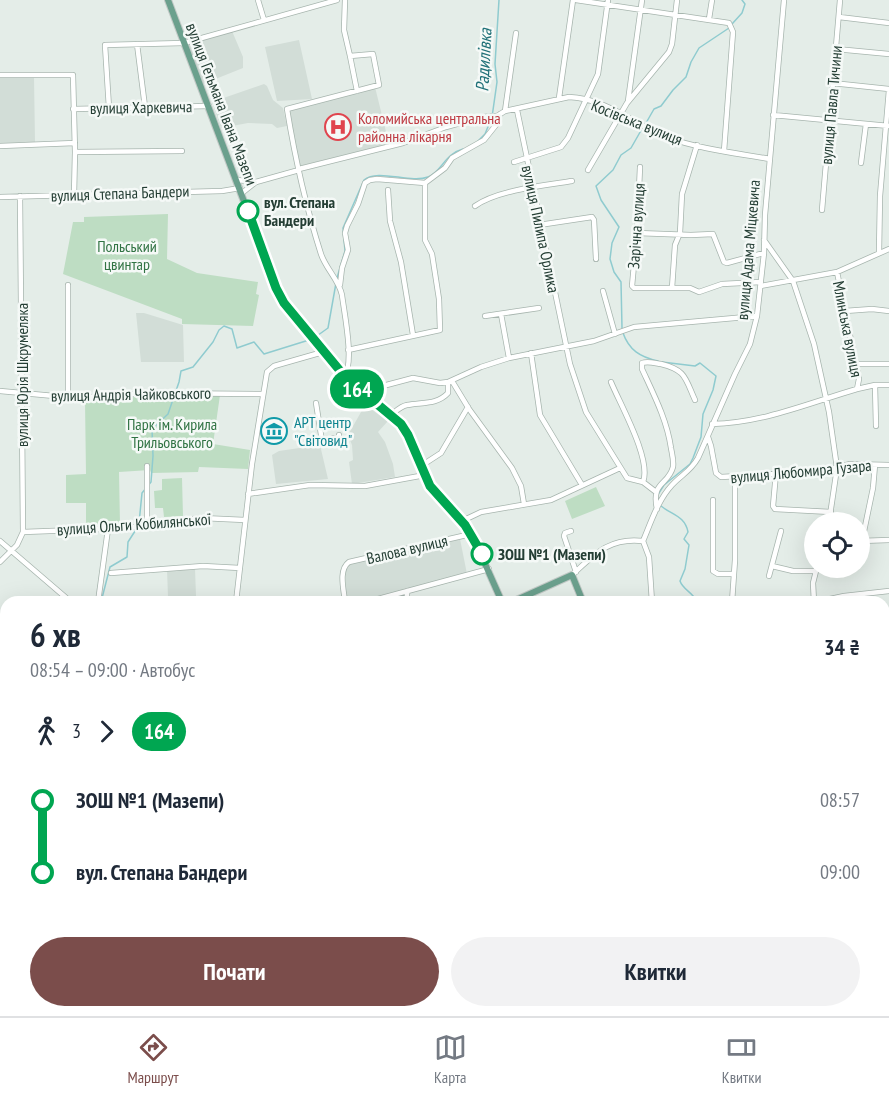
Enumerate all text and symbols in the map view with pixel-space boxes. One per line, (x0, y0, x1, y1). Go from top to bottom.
street label: вулиця Гетьмана Івана Мазепи (182, 20, 262, 188)
water label: Радилівка (470, 27, 497, 92)
street label: вулиця Павла Тичини (816, 45, 846, 165)
street label: Косівська вулиця (589, 95, 685, 149)
street label: вулиця Харкевича (90, 96, 192, 118)
place label: Коломийська центральна районна лікарня (358, 108, 501, 146)
hospital icon: Коломийська центральна районна лікарня (323, 112, 353, 142)
street label: вулиця Пилипа Орлика (518, 163, 564, 295)
street label: вулиця Адама Міцкевича (732, 179, 764, 321)
street label: вулиця Степана Бандери (50, 181, 190, 205)
street label: Зарічна вулиця (623, 182, 649, 270)
place label: вул. Степана Бандери (264, 192, 336, 230)
marker: вул. Степана Бандери (237, 200, 259, 222)
park label: Польський цвинтар (97, 236, 157, 274)
street label: Млинська вулиця (829, 279, 867, 379)
street label: вулиця Юрія Шкрумеляка (12, 303, 32, 447)
line badge: 164 (322, 370, 392, 408)
text: 164 (342, 376, 372, 403)
street label: вулиця Андрія Чайковського (51, 383, 211, 405)
place label: АРТ центр "Світовид" (294, 412, 352, 450)
park label: Парк ім. Кирила Трильовського (127, 414, 217, 452)
museum icon: АРТ центр "Світовид" (259, 416, 289, 446)
street label: вулиця Любомира Гузара (730, 455, 872, 487)
street label: вулиця Ольги Кобилянської (56, 509, 212, 539)
map controls (804, 512, 870, 578)
button: locate (804, 512, 870, 578)
street label: Валова вулиця (364, 530, 450, 568)
marker: ЗОШ №1 (Мазепи) (471, 543, 493, 565)
place label: ЗОШ №1 (Мазепи) (498, 544, 606, 564)
text: 6 хв (30, 613, 81, 656)
text: 34 ₴ (824, 633, 860, 661)
text: 08:54 – 09:00 · Автобус (30, 657, 195, 683)
icon: walk (30, 715, 63, 748)
icon: forward (90, 715, 123, 748)
text: 3 (72, 718, 81, 744)
text: 164 (144, 718, 174, 745)
text: ЗОШ №1 (Мазепи) (76, 786, 224, 814)
text: 08:57 (820, 787, 860, 813)
text: вул. Степана Бандери (76, 858, 247, 886)
text: 09:00 (820, 859, 860, 885)
button: Почати (30, 937, 439, 1006)
button: Квитки (451, 937, 860, 1006)
tab: Маршрут (128, 1031, 179, 1087)
tab: Карта (434, 1031, 467, 1087)
tab: Квитки (722, 1031, 761, 1087)

